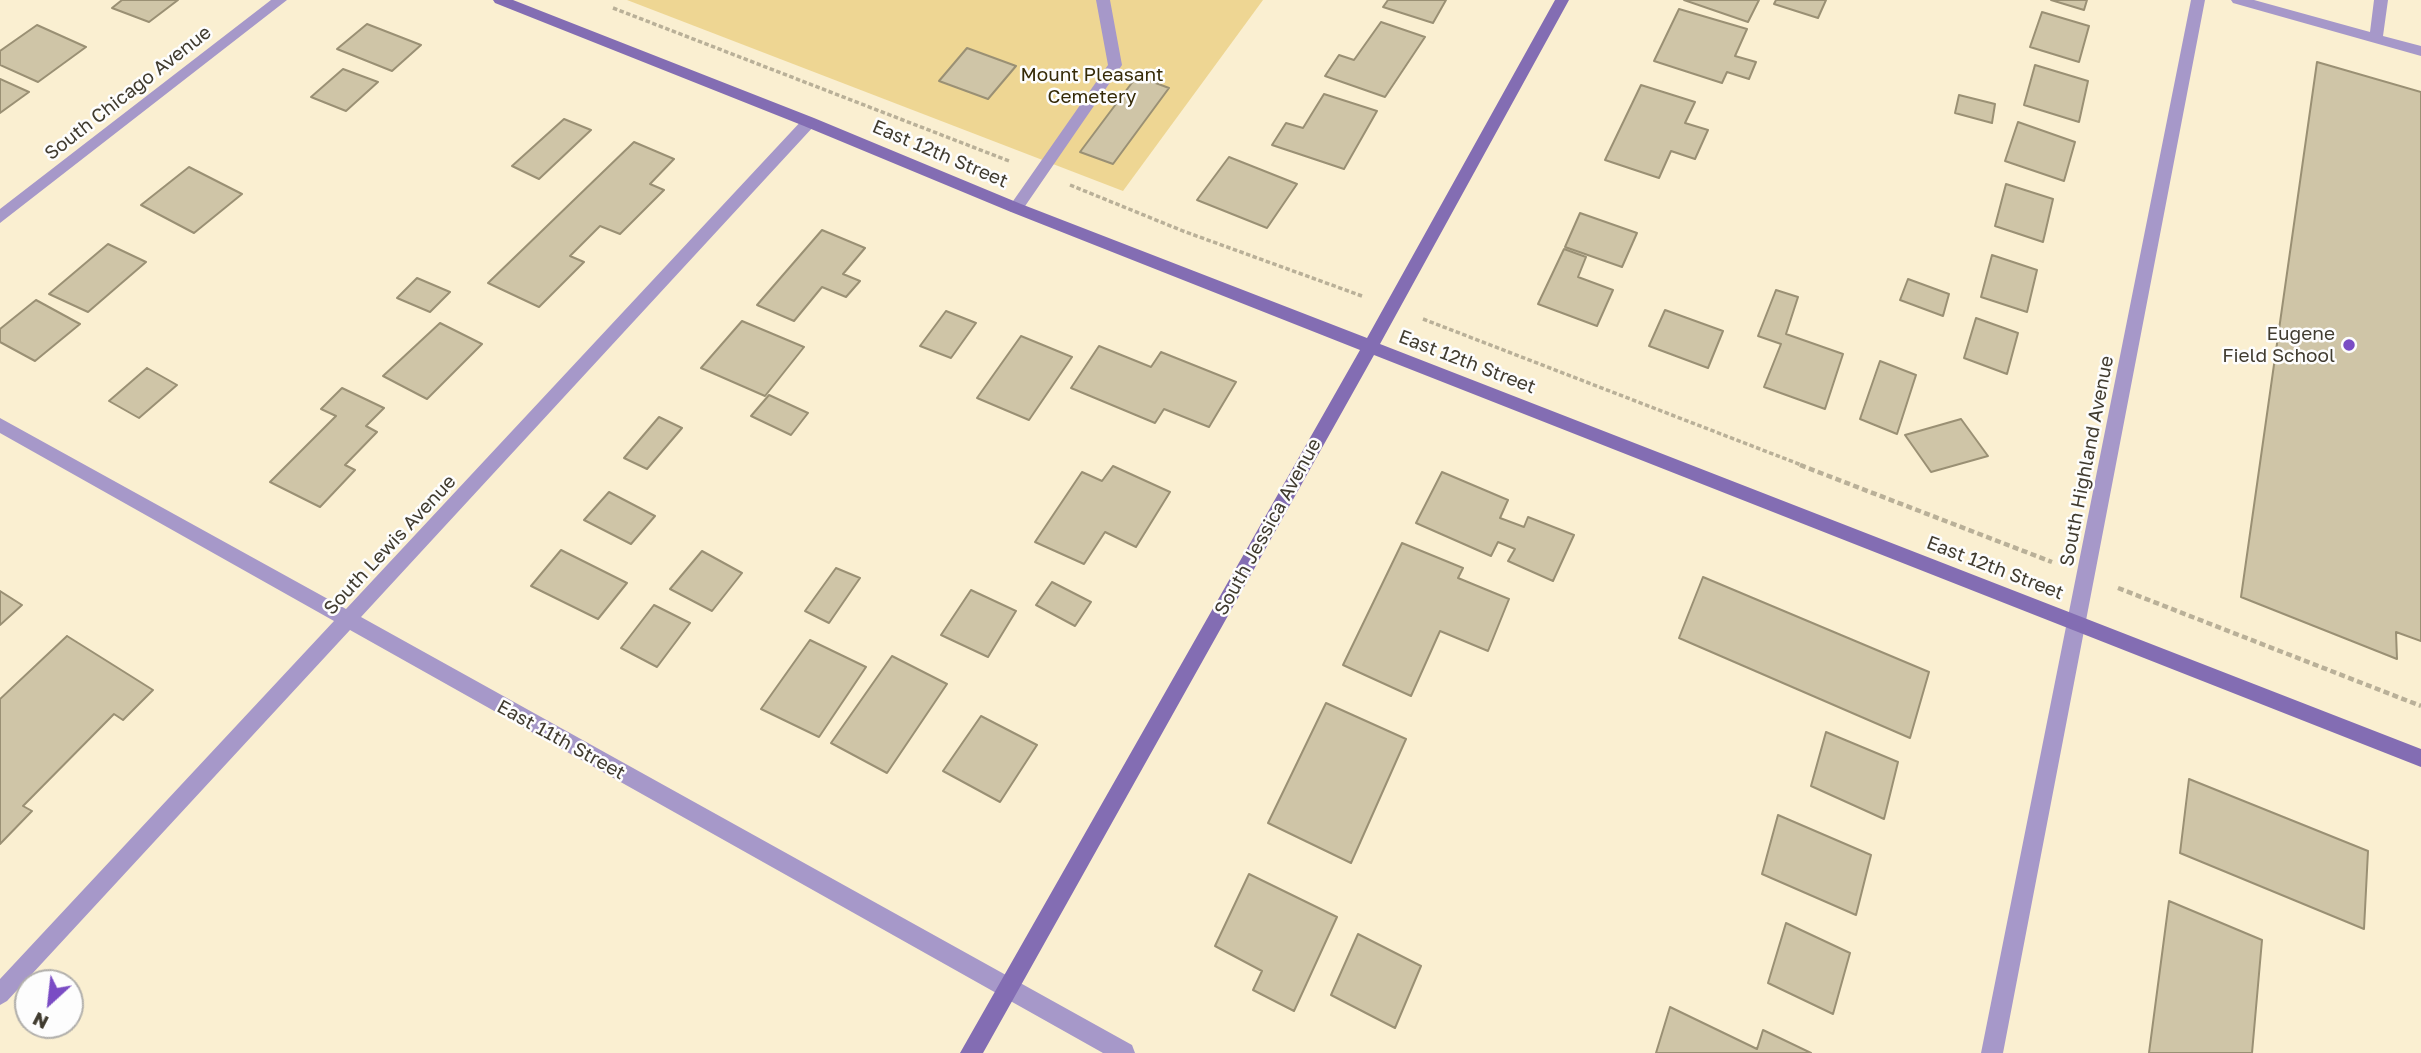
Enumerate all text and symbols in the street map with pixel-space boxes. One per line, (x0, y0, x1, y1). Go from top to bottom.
street label: South Chicago Avenue (40, 21, 216, 165)
park label: Mount Pleasant Cemetery (1020, 64, 1164, 108)
street label: East 12th Street (869, 115, 1011, 193)
place label: Eugene Field School (2222, 323, 2335, 367)
street label: East 12th Street (1395, 325, 1539, 399)
marker: Eugene Field School (2341, 337, 2357, 353)
street label: South Highland Avenue (2055, 354, 2119, 568)
street label: South Jessica Avenue (1210, 435, 1326, 619)
street label: South Lewis Avenue (319, 470, 461, 620)
street label: East 12th Street (1923, 531, 2067, 605)
street label: East 11th Street (493, 695, 629, 785)
north arrow (14, 969, 84, 1039)
text: N (28, 1008, 52, 1035)

